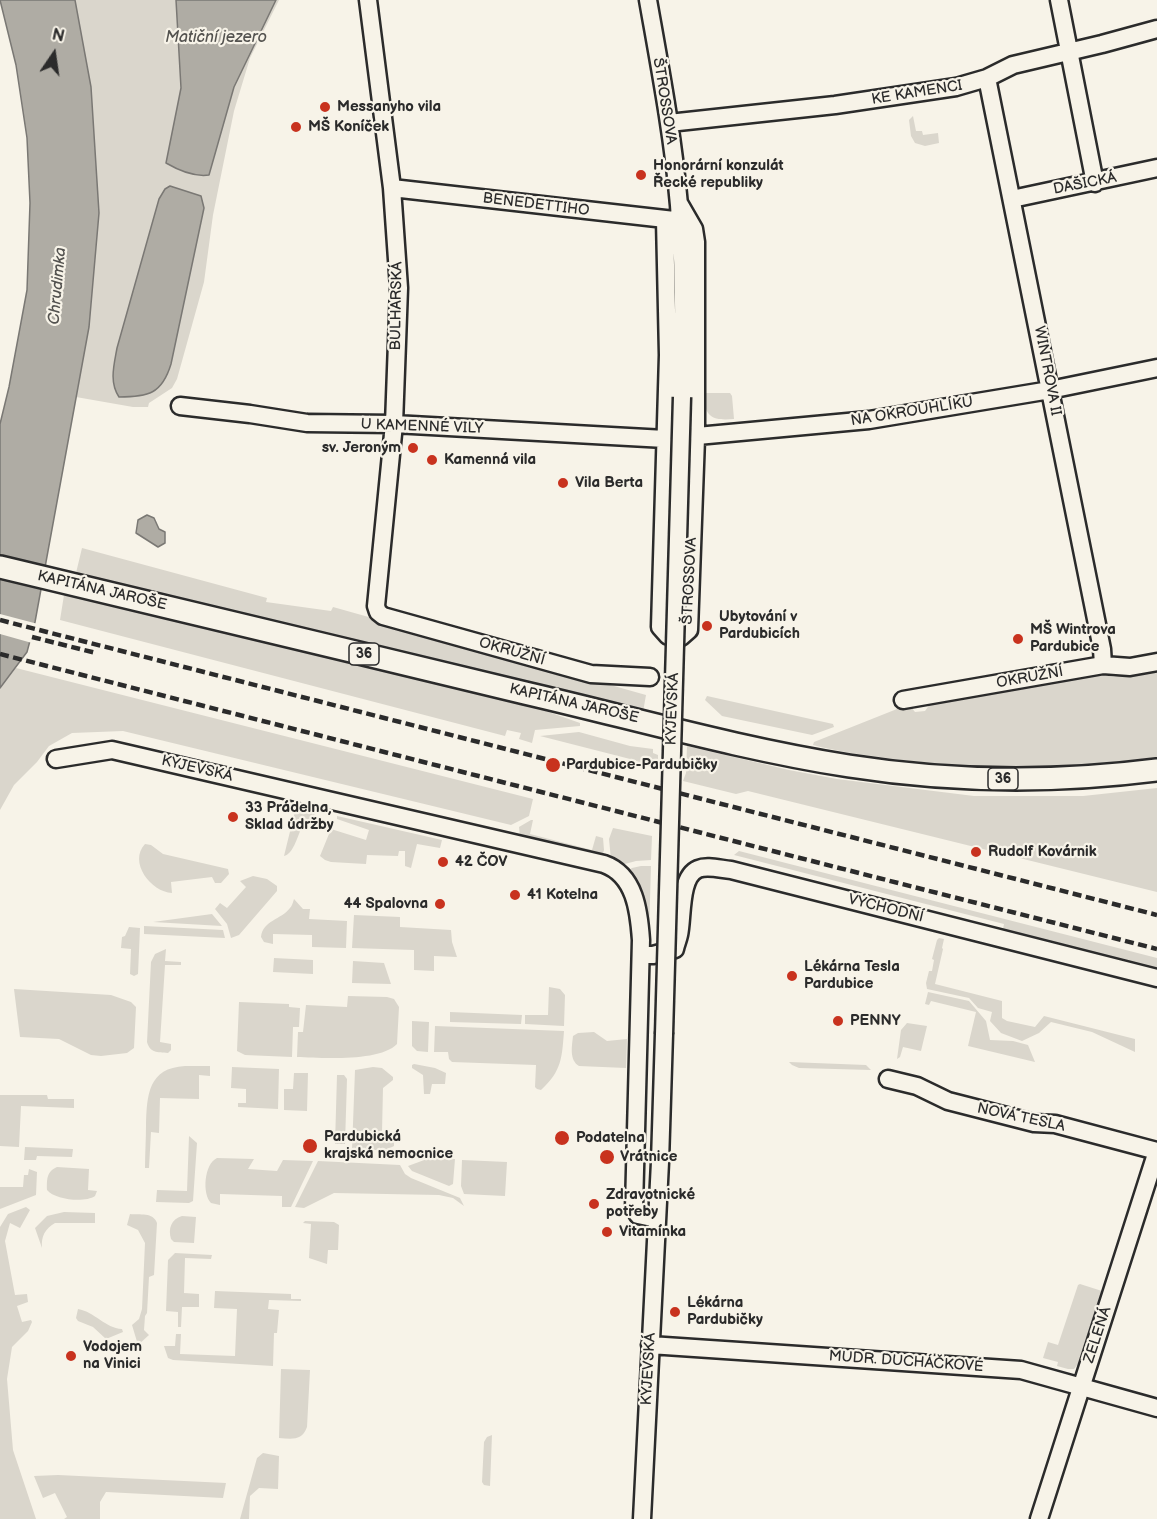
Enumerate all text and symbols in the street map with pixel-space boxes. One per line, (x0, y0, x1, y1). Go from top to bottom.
north arrow (24, 24, 84, 84)
text: N (50, 25, 66, 47)
water label: Matiční jezero (165, 28, 267, 48)
street label: ŠTROSSOVA (648, 56, 680, 146)
street label: KE KAMENCI (870, 77, 964, 109)
place label: Messanyho vila (337, 98, 441, 116)
marker: Messanyho vila (318, 100, 332, 114)
place label: MŠ Koníček (308, 118, 389, 136)
marker: MŠ Koníček (289, 120, 303, 134)
place label: Honorární konzulát Řecké republiky (653, 157, 784, 192)
marker: Honorární konzulát Řecké republiky (634, 168, 648, 182)
street label: DAŠICKÁ (1052, 169, 1118, 199)
street label: BENEDETTIHO (482, 190, 590, 220)
water label: Chrudimka (45, 247, 71, 325)
street label: BULHARSKÁ (387, 261, 407, 351)
street label: WINTROVA II (1029, 325, 1065, 417)
street label: NA OKROUHLÍKU (850, 393, 974, 431)
street label: U KAMENNÉ VILY (360, 416, 484, 438)
place label: sv. Jeroným (322, 439, 401, 457)
marker: sv. Jeroným (406, 441, 420, 455)
place label: Kamenná vila (444, 451, 536, 469)
marker: Kamenná vila (425, 453, 439, 467)
place label: Vila Berta (575, 474, 643, 492)
marker: Vila Berta (556, 476, 570, 490)
street label: ŠTROSSOVA (679, 537, 701, 625)
street label: KAPITÁNA JAROŠE (35, 567, 169, 615)
place label: Ubytování v Pardubicích (719, 608, 800, 643)
marker: Ubytování v Pardubicích (700, 619, 714, 633)
place label: MŠ Wintrova Pardubice (1030, 621, 1116, 656)
marker: MŠ Wintrova Pardubice (1011, 632, 1025, 646)
street label: OKRUŽNÍ (477, 634, 547, 670)
road number: 36 (349, 643, 379, 665)
street label: OKRUŽNÍ (995, 663, 1065, 693)
street label: KYJEVSKÁ (663, 672, 683, 746)
street label: KAPITÁNA JAROŠE (507, 680, 641, 728)
street label: KYJEVSKÁ (160, 752, 234, 786)
marker: Pardubice-Pardubičky (544, 756, 562, 774)
place label: Pardubice-Pardubičky (566, 756, 717, 774)
road number: 36 (988, 768, 1018, 790)
place label: 33 Prádelna, Sklad údržby (245, 799, 334, 834)
marker: 33 Prádelna, Sklad údržby (226, 810, 240, 824)
place label: Rudolf Kovárnik (988, 843, 1097, 861)
marker: Rudolf Kovárnik (969, 845, 983, 859)
place label: 42 ČOV (455, 853, 507, 871)
marker: 42 ČOV (436, 855, 450, 869)
place label: 41 Kotelna (527, 886, 598, 904)
marker: 41 Kotelna (508, 888, 522, 902)
street label: VÝCHODNÍ (846, 891, 926, 927)
place label: 44 Spalovna (344, 895, 428, 913)
marker: 44 Spalovna (433, 897, 447, 911)
place label: Lékárna Tesla Pardubice (804, 958, 900, 993)
marker: Lékárna Tesla Pardubice (785, 969, 799, 983)
place label: PENNY (850, 1012, 900, 1030)
marker: PENNY (831, 1014, 845, 1028)
street label: NOVÁ TESLA (975, 1100, 1067, 1136)
place label: Pardubická krajská nemocnice (324, 1128, 453, 1163)
marker: Podatelna (553, 1129, 571, 1147)
place label: Podatelna (576, 1129, 645, 1147)
marker: Pardubická krajská nemocnice (301, 1137, 319, 1155)
marker: Vrátnice (598, 1148, 616, 1166)
place label: Vrátnice (620, 1148, 677, 1166)
place label: Zdravotnické potřeby (606, 1186, 695, 1221)
marker: Zdravotnické potřeby (587, 1197, 601, 1211)
place label: Vitamínka (619, 1223, 686, 1241)
marker: Vitamínka (600, 1225, 614, 1239)
place label: Lékárna Pardubičky (687, 1294, 763, 1329)
marker: Lékárna Pardubičky (668, 1305, 682, 1319)
street label: ZELENÁ (1080, 1305, 1116, 1365)
street label: KYJEVSKÁ (638, 1332, 660, 1406)
place label: Vodojem na Vinici (83, 1338, 142, 1373)
street label: MUDR. DUCHÁČKOVÉ (828, 1348, 984, 1376)
marker: Vodojem na Vinici (64, 1349, 78, 1363)

